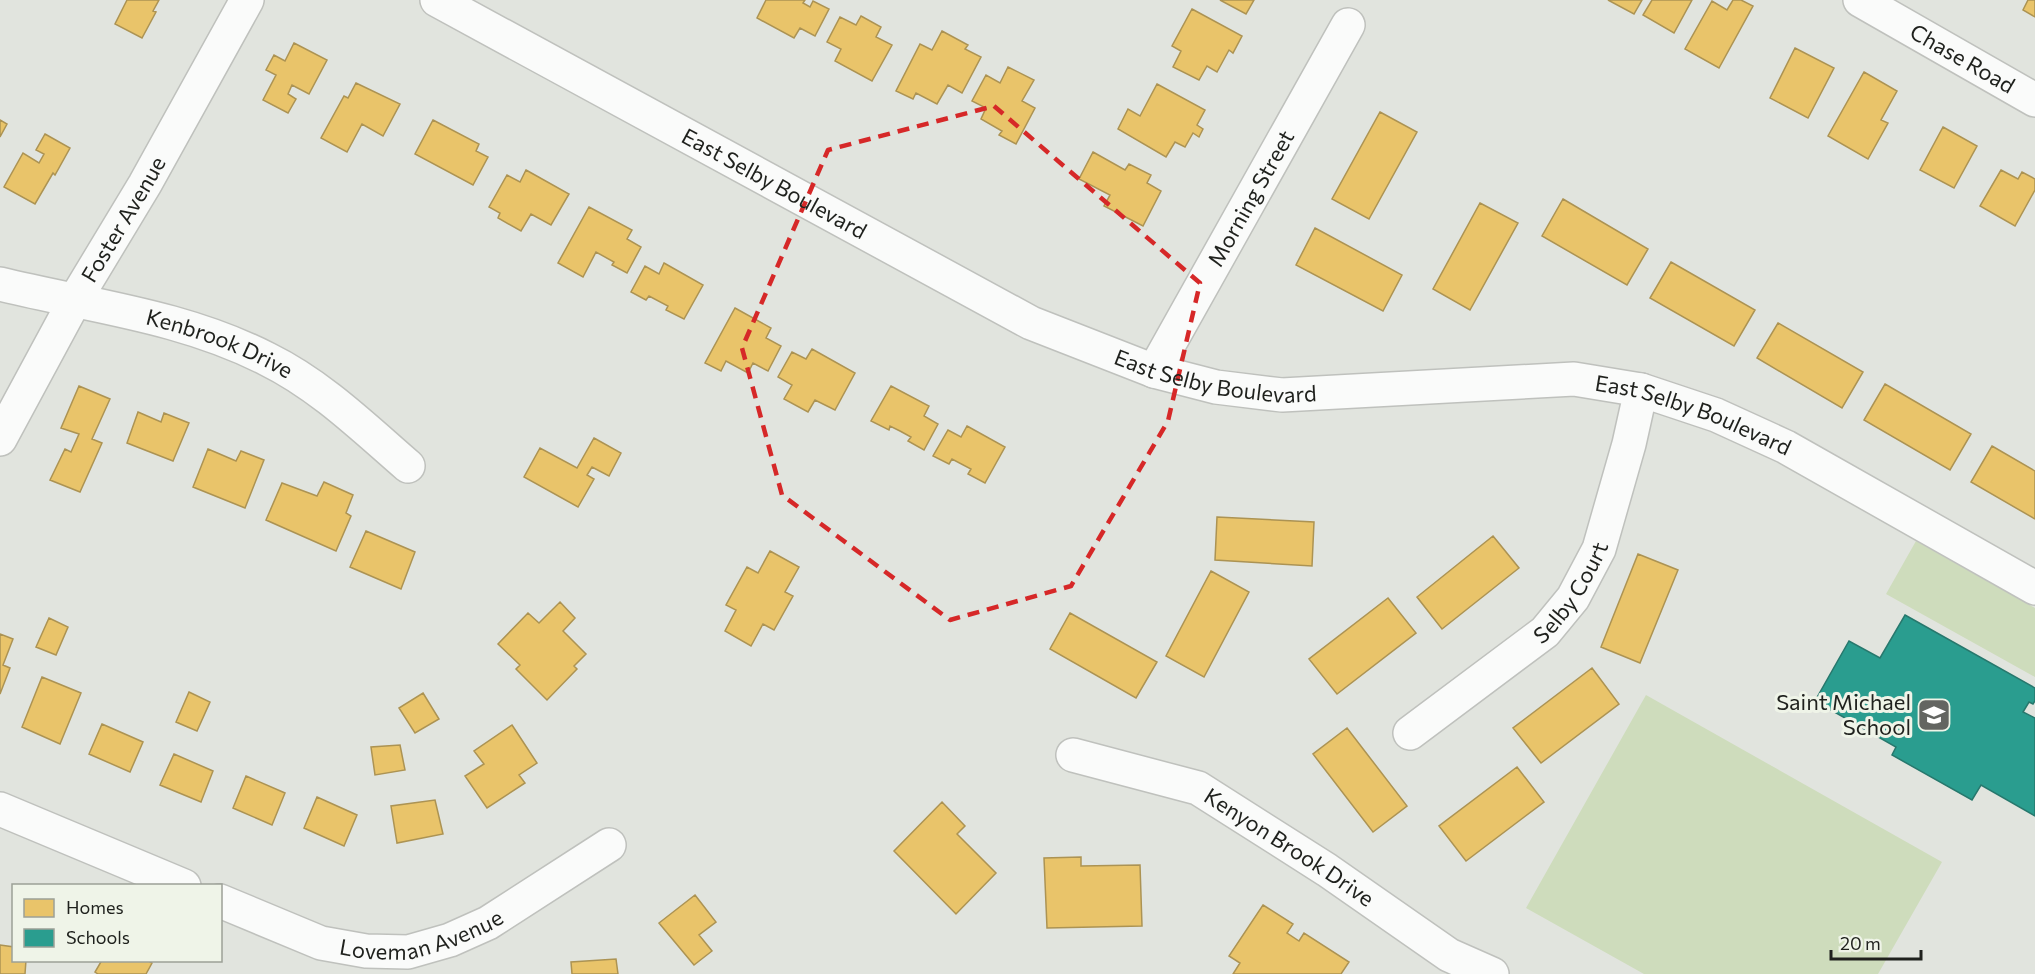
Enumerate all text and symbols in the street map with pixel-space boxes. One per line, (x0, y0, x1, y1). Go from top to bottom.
street label: Chase Road (1905, 17, 2020, 99)
street label: East Selby Boulevard (677, 122, 872, 244)
street label: Morning Street (1201, 125, 1299, 271)
street label: Foster Avenue (75, 151, 171, 287)
street label: Kenbrook Drive (144, 303, 298, 383)
street label: East Selby Boulevard (1111, 343, 1317, 408)
street label: East Selby Boulevard (1593, 369, 1796, 461)
street label: Selby Court (1528, 539, 1613, 649)
place label: Saint Michael School (1776, 688, 1911, 740)
school or university icon: Saint Michael School (1916, 697, 1952, 733)
street label: Kenyon Brook Drive (1200, 782, 1380, 912)
legend (12, 884, 222, 962)
text: Homes (66, 896, 124, 918)
street label: Loveman Avenue (338, 903, 508, 965)
scale bar (1831, 923, 1921, 961)
text: Schools (66, 926, 130, 948)
text: 20 m (1840, 932, 1881, 954)

